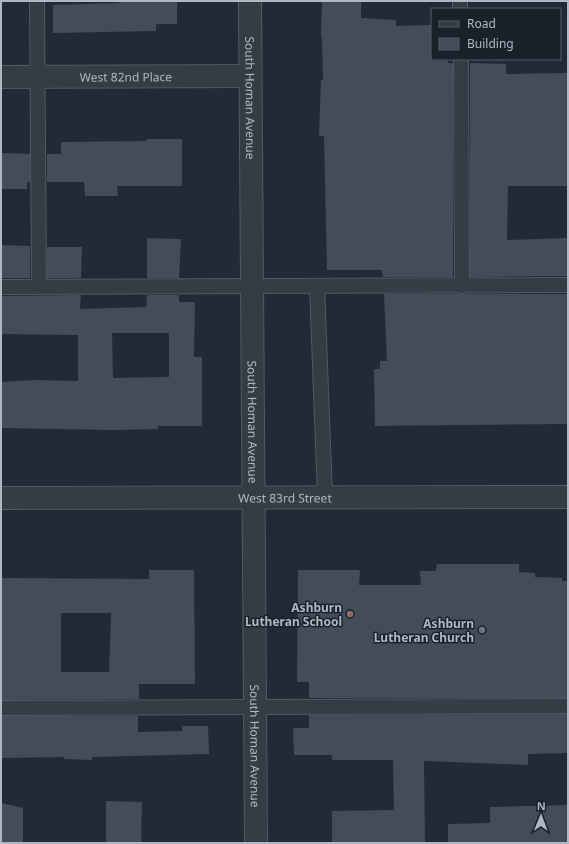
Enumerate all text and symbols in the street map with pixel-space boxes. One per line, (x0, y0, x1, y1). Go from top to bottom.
legend (431, 8, 561, 60)
text: Road (467, 15, 496, 32)
text: Building (467, 35, 514, 52)
street label: South Homan Avenue (242, 36, 260, 160)
street label: West 82nd Place (80, 68, 172, 85)
street label: South Homan Avenue (244, 360, 262, 484)
street label: West 83rd Street (238, 489, 332, 506)
place label: Ashburn Lutheran School (245, 599, 342, 630)
marker: Ashburn Lutheran School (345, 609, 355, 619)
place label: Ashburn Lutheran Church (374, 615, 474, 646)
marker: Ashburn Lutheran Church (477, 625, 487, 635)
street label: South Homan Avenue (246, 684, 264, 808)
north arrow (521, 796, 561, 836)
text: N (537, 798, 546, 813)

